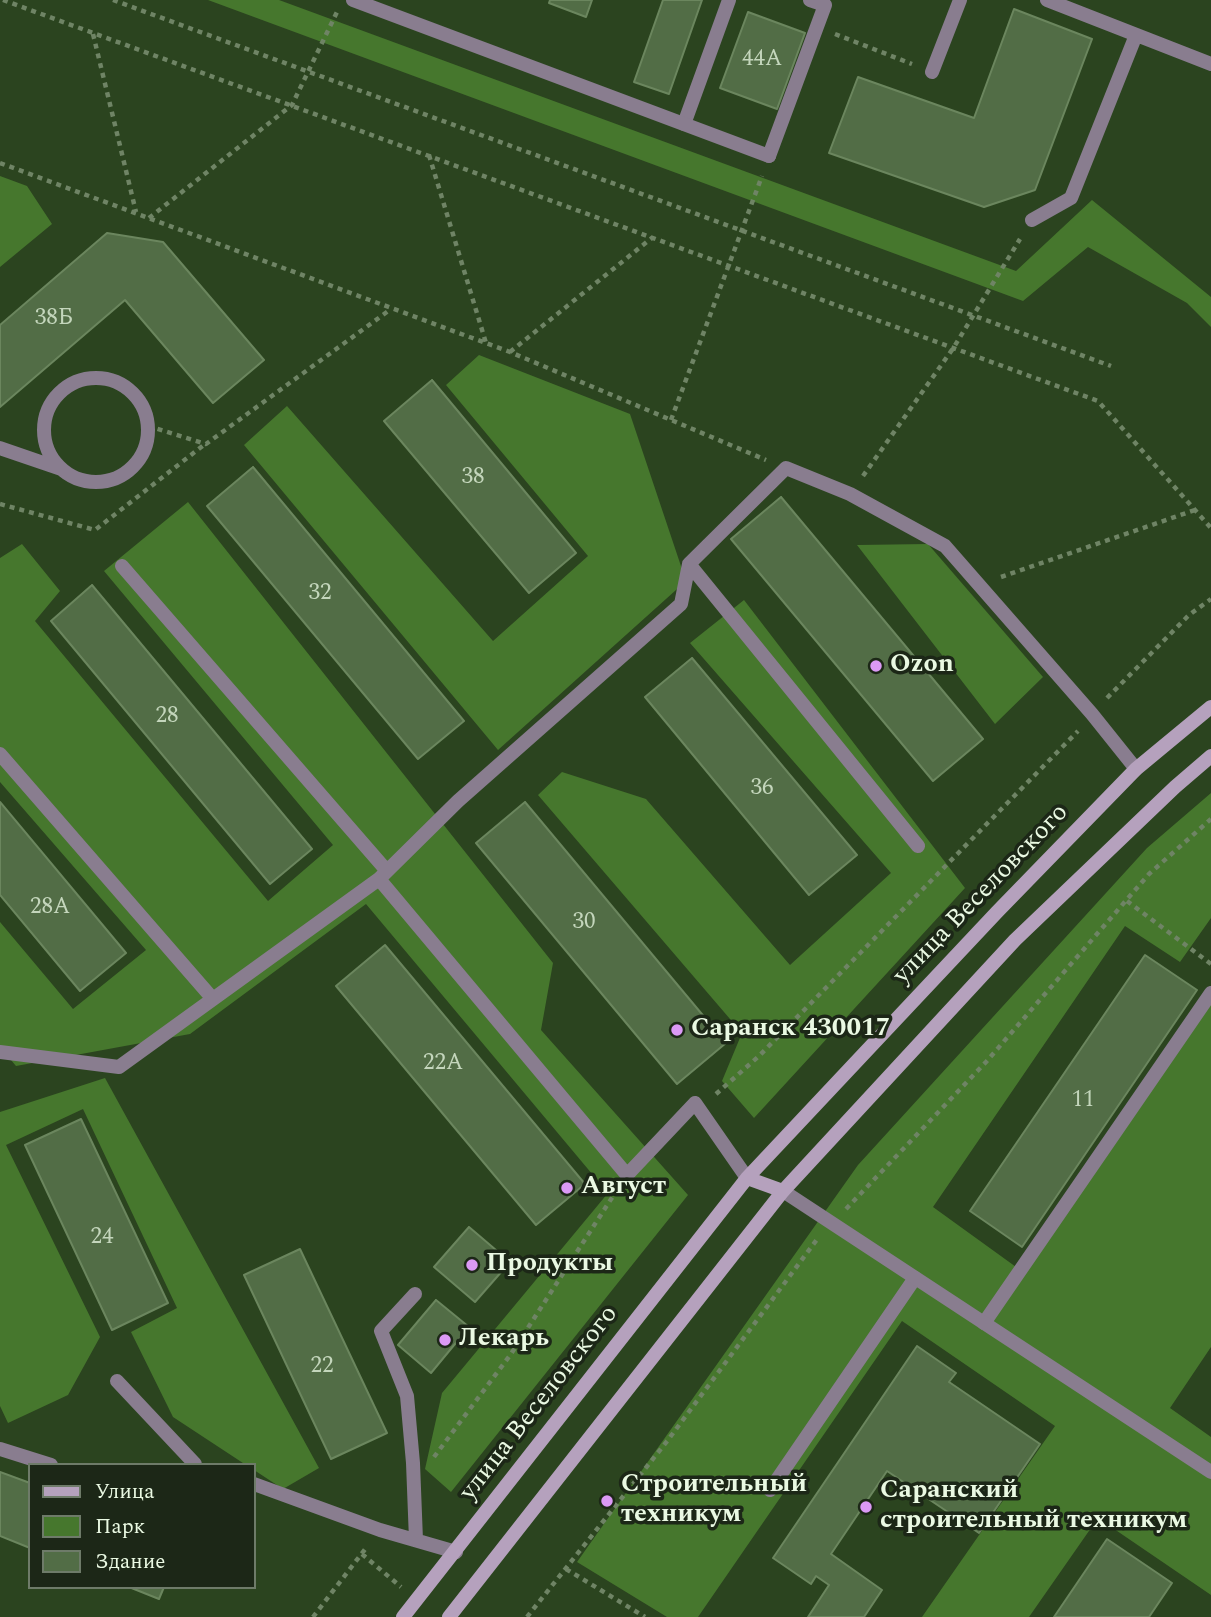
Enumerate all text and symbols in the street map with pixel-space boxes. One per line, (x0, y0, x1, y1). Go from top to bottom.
house number: 44А (742, 46, 782, 74)
house number: 38Б (35, 305, 73, 333)
house number: 38 (462, 464, 484, 492)
house number: 32 (309, 580, 331, 608)
place label: Ozon (890, 650, 954, 682)
marker: Ozon (868, 658, 884, 674)
house number: 28 (156, 703, 178, 731)
house number: 36 (751, 775, 773, 803)
street label: улица Веселовского (888, 798, 1076, 992)
house number: 28А (30, 894, 70, 922)
house number: 30 (573, 909, 595, 937)
place label: Саранск 430017 (691, 1014, 890, 1046)
marker: Саранск 430017 (669, 1022, 685, 1038)
house number: 22А (423, 1050, 463, 1078)
house number: 11 (1072, 1087, 1094, 1115)
place label: Август (581, 1172, 666, 1204)
marker: Август (559, 1180, 575, 1196)
house number: 24 (91, 1224, 113, 1252)
place label: Продукты (486, 1249, 613, 1281)
marker: Продукты (464, 1257, 480, 1273)
street label: улица Веселовского (454, 1300, 626, 1508)
place label: Лекарь (459, 1324, 549, 1356)
marker: Лекарь (437, 1332, 453, 1348)
house number: 22 (311, 1353, 333, 1381)
legend (28, 1463, 256, 1589)
place label: Строительный техникум (621, 1470, 807, 1532)
text: Улица (95, 1476, 154, 1508)
place label: Саранский строительный техникум (880, 1476, 1187, 1538)
marker: Строительный техникум (599, 1493, 615, 1509)
marker: Саранский строительный техникум (858, 1499, 874, 1515)
text: Парк (95, 1511, 145, 1543)
text: Здание (95, 1546, 165, 1578)

